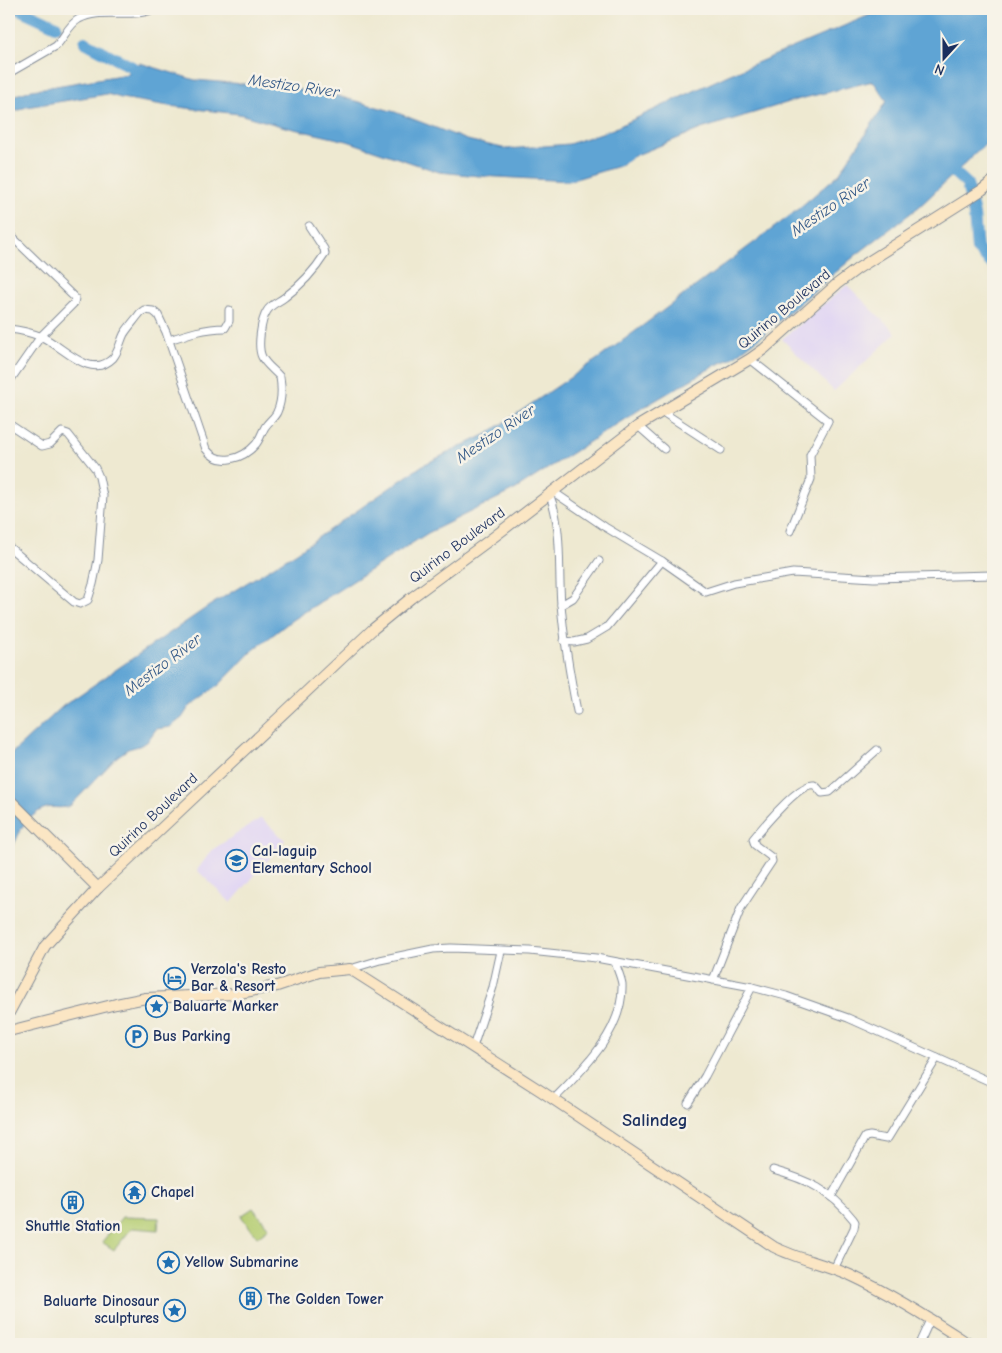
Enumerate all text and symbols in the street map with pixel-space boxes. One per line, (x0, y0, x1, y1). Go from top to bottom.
north arrow (920, 32, 970, 82)
text: N (932, 60, 947, 79)
water label: Mestizo River (246, 71, 341, 101)
water label: Mestizo River (787, 173, 874, 240)
street label: Quirino Boulevard (734, 265, 834, 353)
water label: Mestizo River (452, 400, 539, 467)
street label: Quirino Boulevard (406, 503, 508, 587)
water label: Mestizo River (120, 630, 205, 700)
street label: Quirino Boulevard (105, 769, 201, 861)
place label: Cal-laguip Elementary School (252, 842, 372, 877)
school or university icon: Cal-laguip Elementary School (224, 848, 248, 872)
place label: Verzola's Resto Bar & Resort (191, 960, 287, 995)
hotel icon: Verzola's Resto Bar & Resort (163, 966, 187, 990)
place icon: Baluarte Marker (145, 994, 169, 1018)
place label: Baluarte Marker (173, 997, 278, 1015)
parking icon: Bus Parking (125, 1024, 149, 1048)
place label: Bus Parking (153, 1027, 231, 1045)
district label: Salindeg (622, 1110, 688, 1131)
temple icon: Chapel (123, 1180, 147, 1204)
place label: Chapel (151, 1183, 194, 1201)
building icon: Shuttle Station (61, 1191, 85, 1215)
place label: Shuttle Station (26, 1217, 120, 1235)
place icon: Yellow Submarine (157, 1250, 181, 1274)
place label: Yellow Submarine (185, 1253, 298, 1271)
building icon: The Golden Tower (239, 1287, 263, 1311)
place label: The Golden Tower (267, 1290, 383, 1308)
place label: Baluarte Dinosaur sculptures (43, 1292, 159, 1327)
place icon: Baluarte Dinosaur sculptures (163, 1298, 187, 1322)

